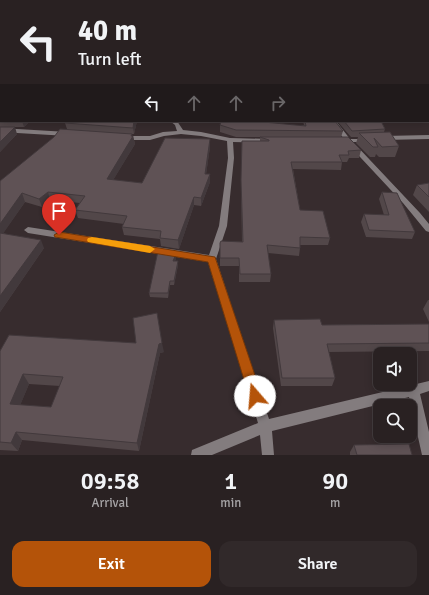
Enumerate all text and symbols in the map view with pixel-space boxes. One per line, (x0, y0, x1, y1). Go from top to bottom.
text: 40 m (78, 14, 137, 48)
icon: left (12, 16, 64, 68)
text: Turn left (78, 48, 141, 70)
icon: left (141, 92, 163, 114)
icon: ahead (183, 92, 205, 114)
icon: ahead (225, 92, 247, 114)
icon: right (267, 92, 289, 114)
pin (42, 194, 76, 235)
icon: arrive (48, 200, 70, 222)
map controls (373, 347, 417, 443)
button: sound (373, 347, 417, 391)
position arrow (234, 375, 276, 417)
button: search (373, 399, 417, 443)
text: 09:58 (81, 466, 139, 496)
text: 1 (224, 466, 237, 496)
text: 90 (322, 466, 348, 496)
text: Arrival (91, 495, 129, 511)
text: min (220, 495, 241, 511)
text: m (330, 495, 340, 511)
button: Exit (12, 541, 211, 587)
button: Share (219, 541, 417, 587)

